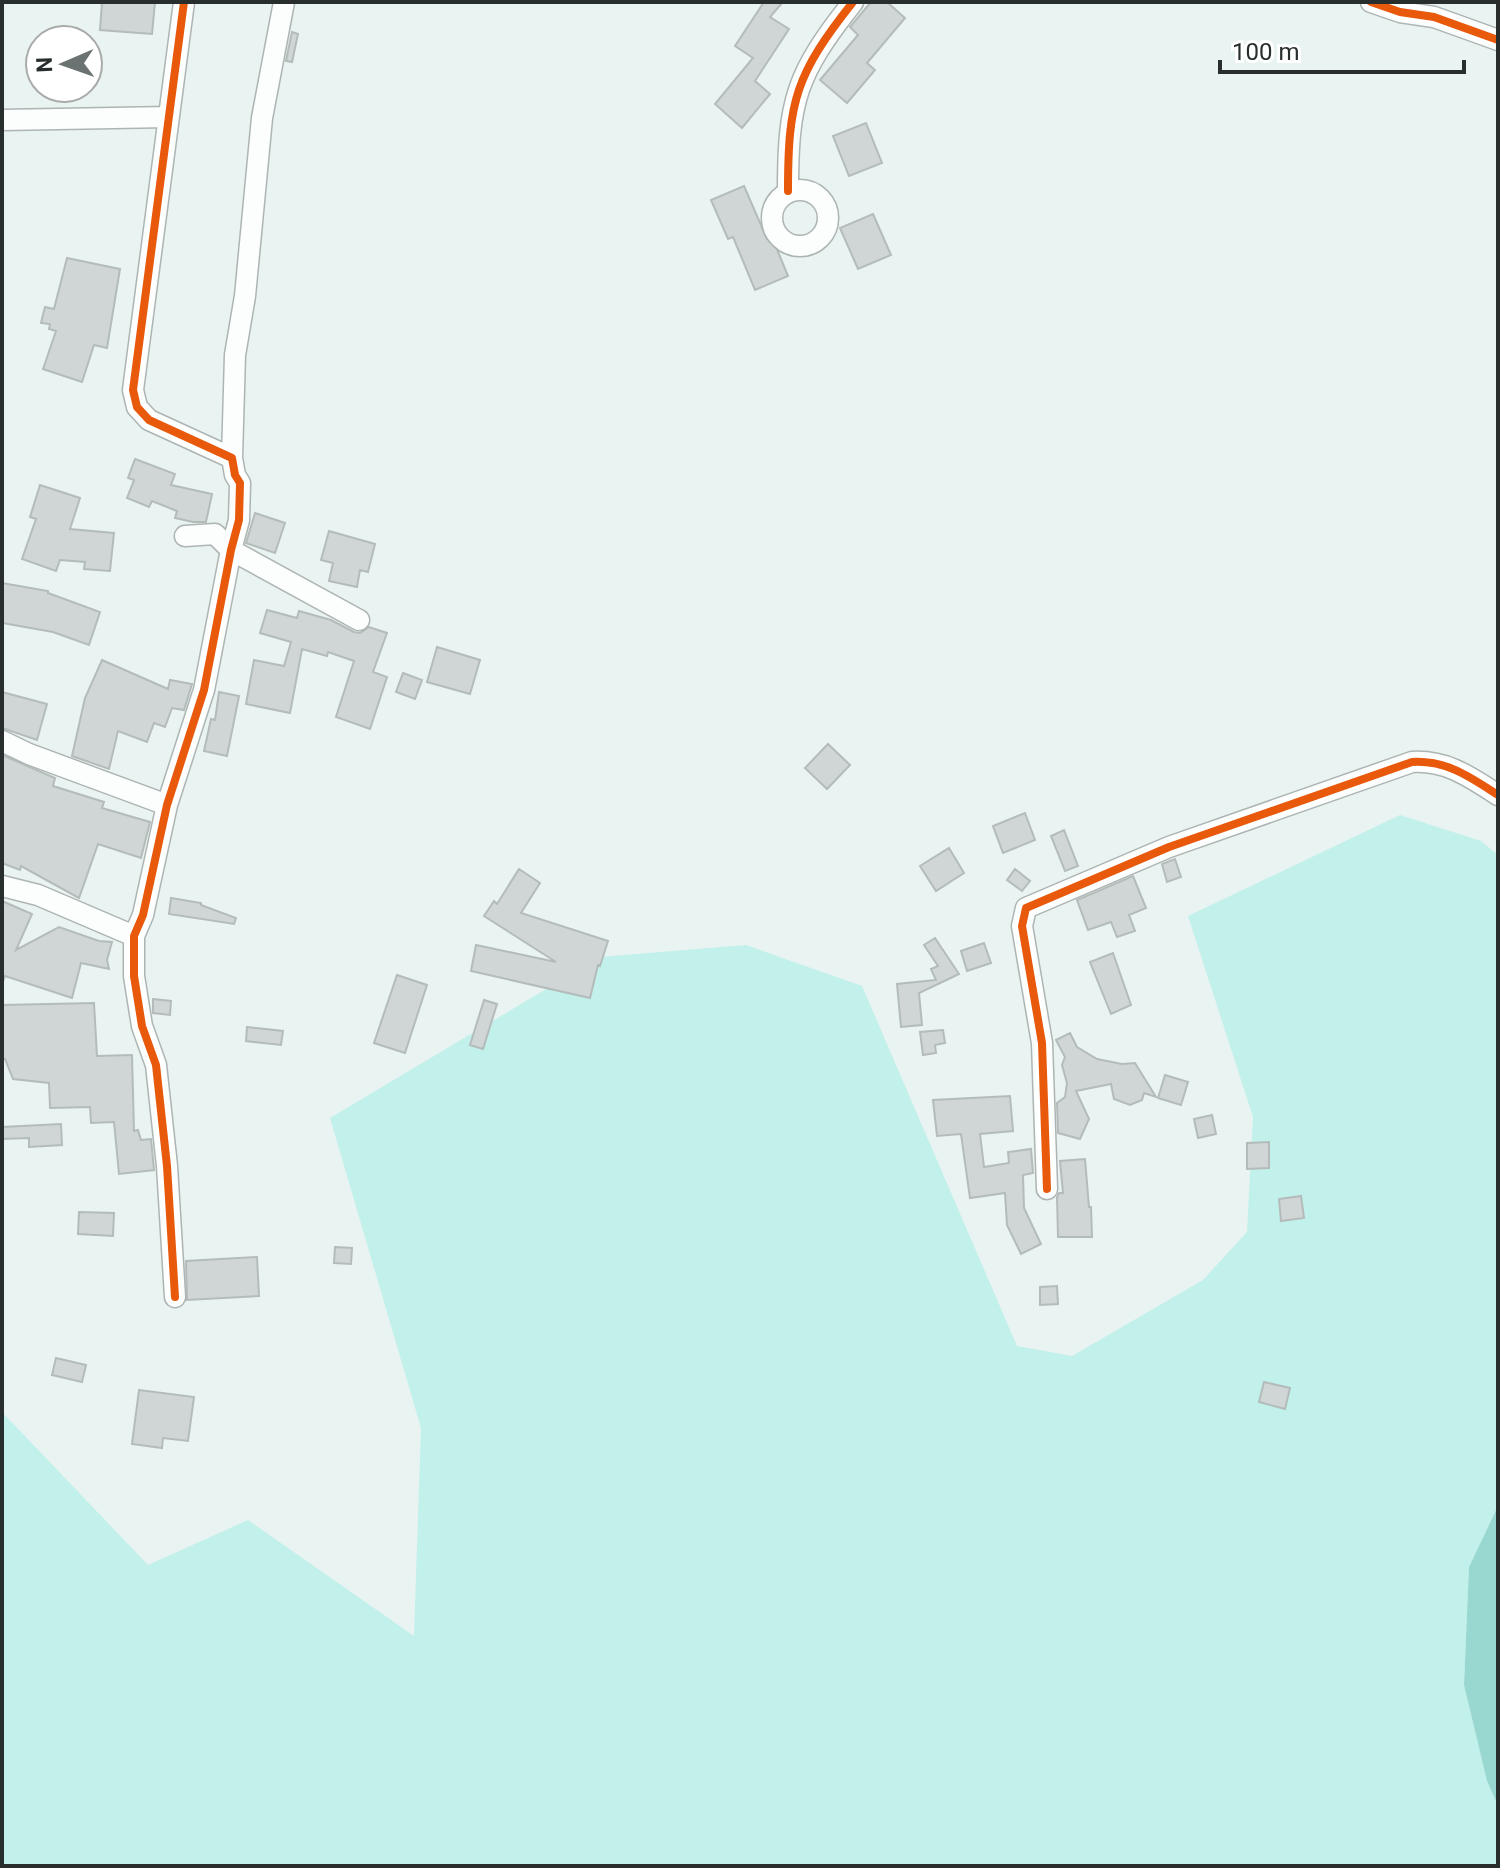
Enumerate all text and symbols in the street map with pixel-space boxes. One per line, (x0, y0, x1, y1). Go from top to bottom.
north arrow (24, 24, 104, 104)
scale bar (1220, 24, 1464, 74)
text: 100 m (1232, 38, 1299, 66)
text: N (32, 56, 57, 73)

